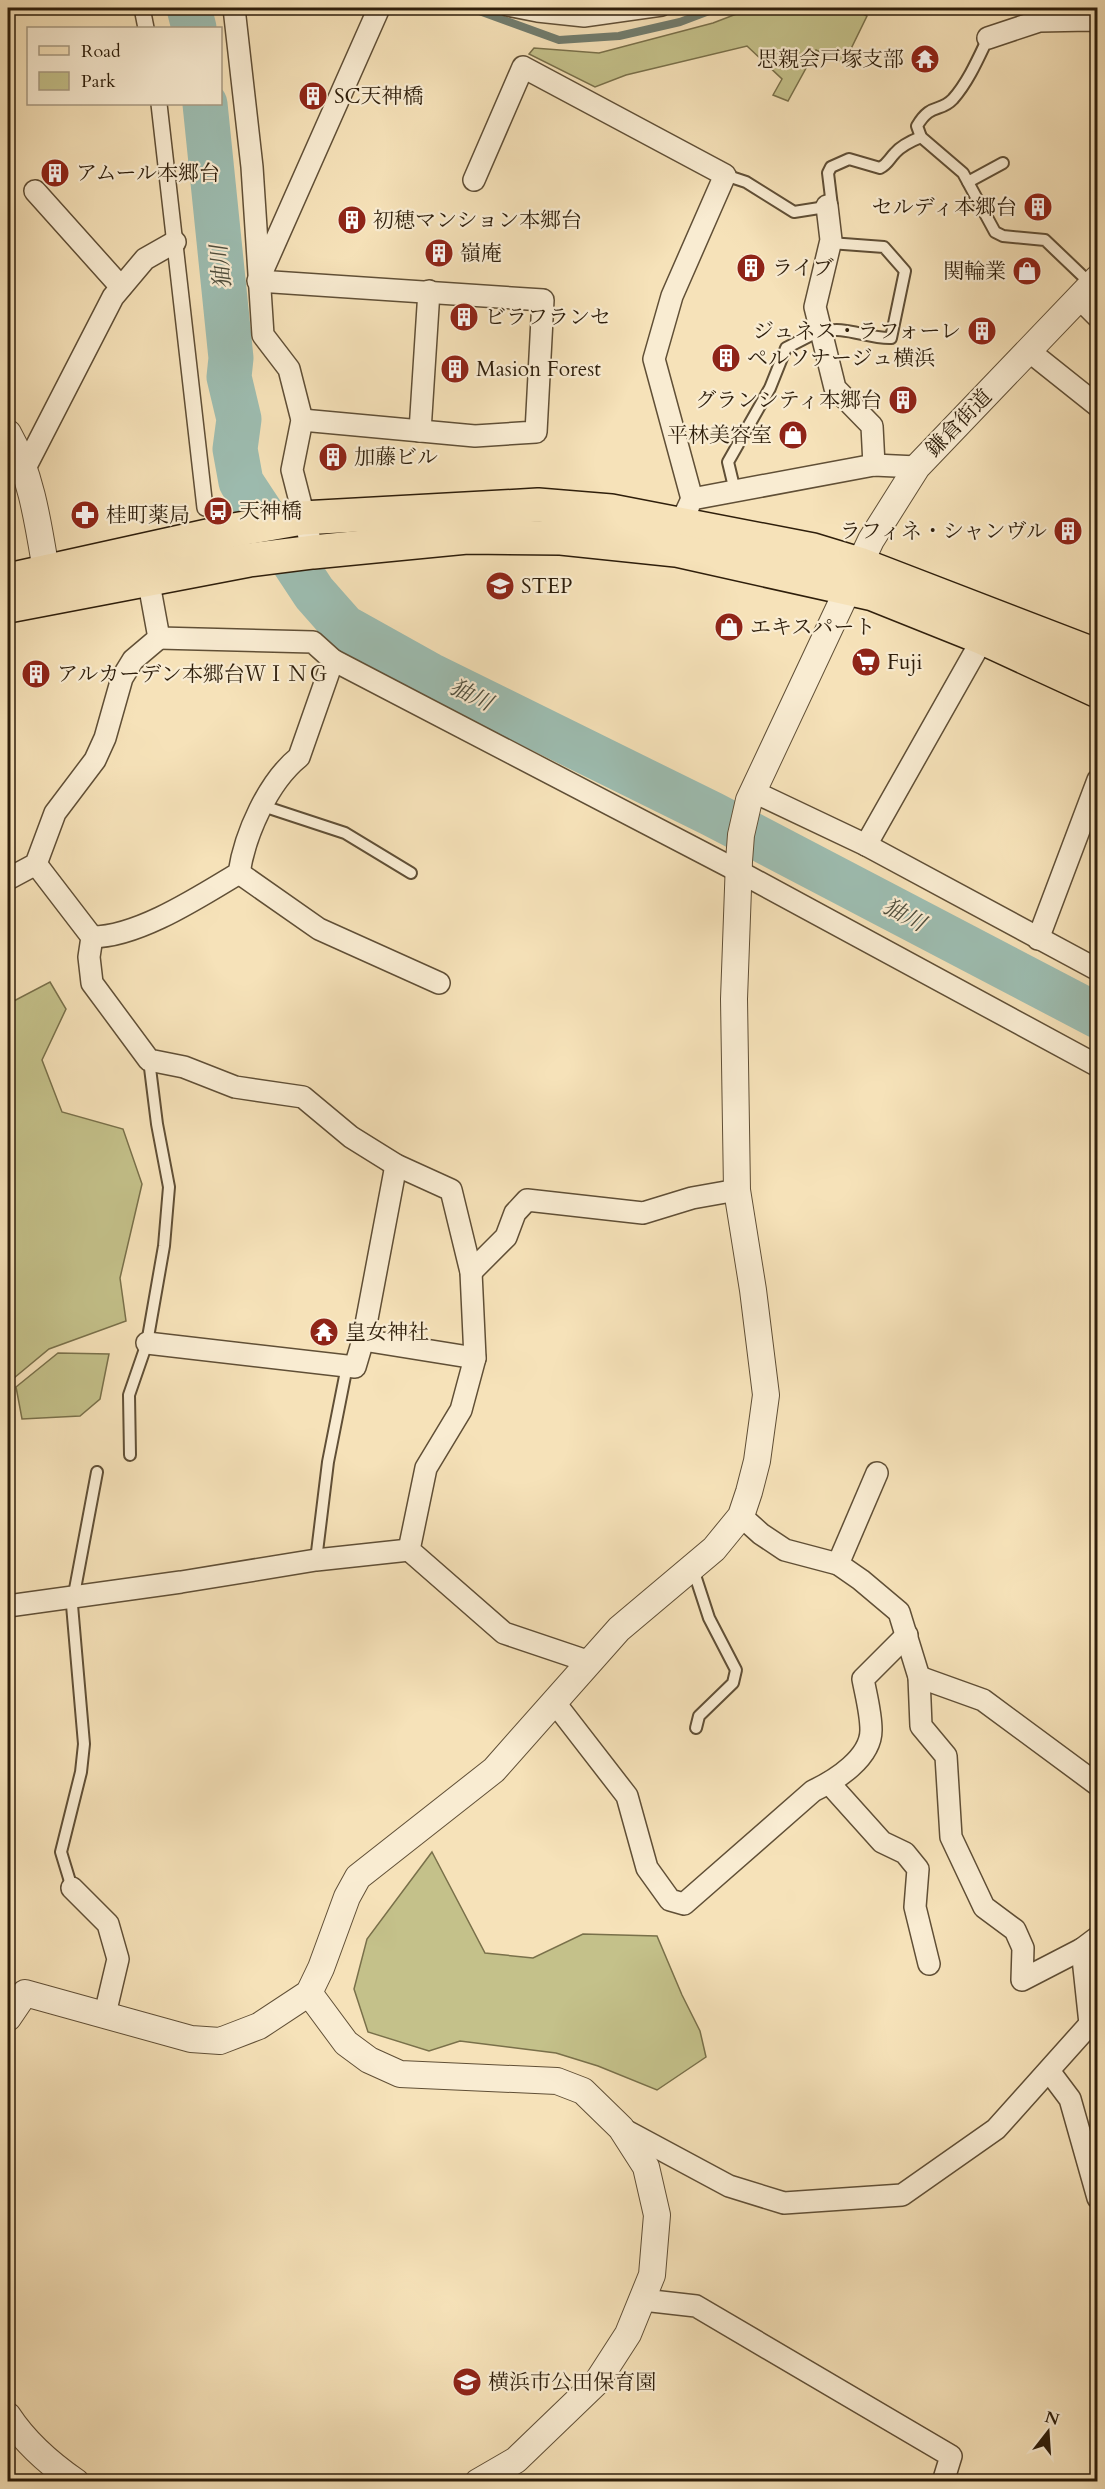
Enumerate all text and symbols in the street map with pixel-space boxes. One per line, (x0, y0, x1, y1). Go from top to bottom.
legend (27, 27, 222, 105)
text: Road (81, 39, 121, 64)
temple icon: 思親会戸塚支部 (909, 43, 941, 75)
place label: 思親会戸塚支部 (757, 45, 904, 74)
text: Park (81, 69, 116, 94)
building icon: SC天神橋 (297, 80, 329, 112)
place label: SC天神橋 (334, 82, 424, 111)
building icon: アムール本郷台 (39, 157, 71, 189)
place label: アムール本郷台 (76, 159, 220, 188)
building icon: セルディ本郷台 (1022, 191, 1054, 223)
place label: セルディ本郷台 (872, 193, 1017, 222)
building icon: 初穂マンション本郷台 (336, 204, 368, 236)
place label: 初穂マンション本郷台 (373, 206, 582, 235)
building icon: 嶺庵 (423, 237, 455, 269)
place label: 嶺庵 (460, 239, 502, 268)
water label: 㹨川 (204, 242, 238, 290)
building icon: ライブ (735, 252, 767, 284)
place label: ライブ (772, 254, 834, 283)
shop icon: 関輪業 (1011, 255, 1043, 287)
place label: 関輪業 (943, 257, 1006, 286)
building icon: ビラフランセ (448, 301, 480, 333)
place label: ビラフランセ (485, 303, 611, 332)
building icon: ジュネス・ラフォーレ (966, 315, 998, 347)
place label: ジュネス・ラフォーレ (753, 317, 961, 346)
building icon: ペルソナージュ横浜 (710, 342, 742, 374)
place label: ペルソナージュ横浜 (747, 344, 935, 373)
building icon: Masion Forest (439, 353, 471, 385)
place label: Masion Forest (476, 355, 601, 384)
street label: 鎌倉街道 (919, 383, 999, 463)
building icon: グランシティ本郷台 (887, 384, 919, 416)
place label: グランシティ本郷台 (695, 386, 882, 415)
shop icon: 平林美容室 (777, 419, 809, 451)
place label: 平林美容室 (667, 421, 772, 450)
building icon: 加藤ビル (317, 441, 349, 473)
place label: 加藤ビル (354, 443, 438, 472)
bus stop icon: 天神橋 (202, 495, 234, 527)
place label: 天神橋 (239, 497, 302, 526)
pharmacy icon: 桂町薬局 (69, 499, 101, 531)
place label: 桂町薬局 (106, 501, 190, 530)
building icon: ラフィネ・シャンヴル (1052, 515, 1084, 547)
place label: ラフィネ・シャンヴル (840, 517, 1047, 546)
school or university icon: STEP (484, 570, 516, 602)
place label: STEP (521, 572, 572, 601)
shop icon: エキスパート (713, 611, 745, 643)
place label: エキスパート (750, 613, 876, 642)
supermarket icon: Fuji (850, 646, 882, 678)
place label: Fuji (887, 648, 922, 677)
building icon: アルカーデン本郷台ＷＩＮＧ (20, 658, 52, 690)
place label: アルカーデン本郷台ＷＩＮＧ (57, 660, 329, 689)
water label: 㹨川 (445, 672, 499, 719)
water label: 㹨川 (878, 891, 932, 940)
temple icon: 皇女神社 (308, 1316, 340, 1348)
place label: 皇女神社 (345, 1318, 429, 1347)
school or university icon: 横浜市公田保育園 (451, 2366, 483, 2398)
place label: 横浜市公田保育園 (488, 2368, 656, 2397)
north arrow (1018, 2402, 1078, 2462)
text: N (1042, 2406, 1062, 2431)

